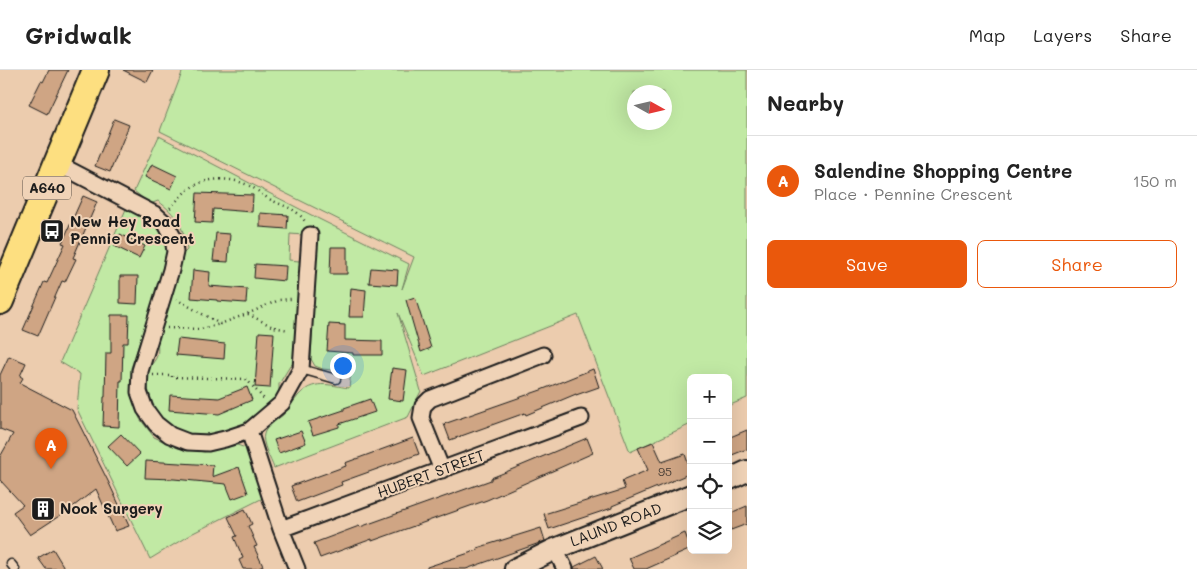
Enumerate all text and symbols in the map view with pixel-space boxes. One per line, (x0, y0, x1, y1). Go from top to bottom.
text: Gridwalk (25, 19, 132, 50)
text: Map (969, 23, 1005, 47)
text: Layers (1033, 23, 1092, 47)
text: Share (1120, 23, 1172, 47)
north arrow (627, 85, 672, 130)
text: Nearby (767, 89, 844, 116)
text: Salendine Shopping Centre (814, 158, 1072, 183)
text: A (777, 170, 789, 191)
text: 150 m (1133, 170, 1177, 191)
road number: A640 (23, 176, 71, 200)
text: Place · Pennine Crescent (814, 183, 1013, 204)
place label: New Hey Road Pennie Crescent (70, 211, 195, 248)
bus stop icon: New Hey Road Pennie Crescent (39, 218, 65, 244)
button: Save (767, 240, 967, 288)
button: Share (977, 240, 1177, 288)
your location (330, 353, 356, 379)
map controls (687, 374, 732, 554)
button: + (687, 374, 732, 419)
button: − (687, 419, 732, 464)
pin: A (35, 428, 67, 469)
street label: HUBERT STREET (374, 444, 487, 502)
house number: 95 (658, 463, 672, 479)
button: locate (687, 464, 732, 509)
building icon: Nook Surgery (30, 496, 56, 522)
street label: LAUND ROAD (567, 497, 664, 551)
place label: Nook Surgery (60, 498, 163, 518)
button: layers (687, 509, 732, 554)

